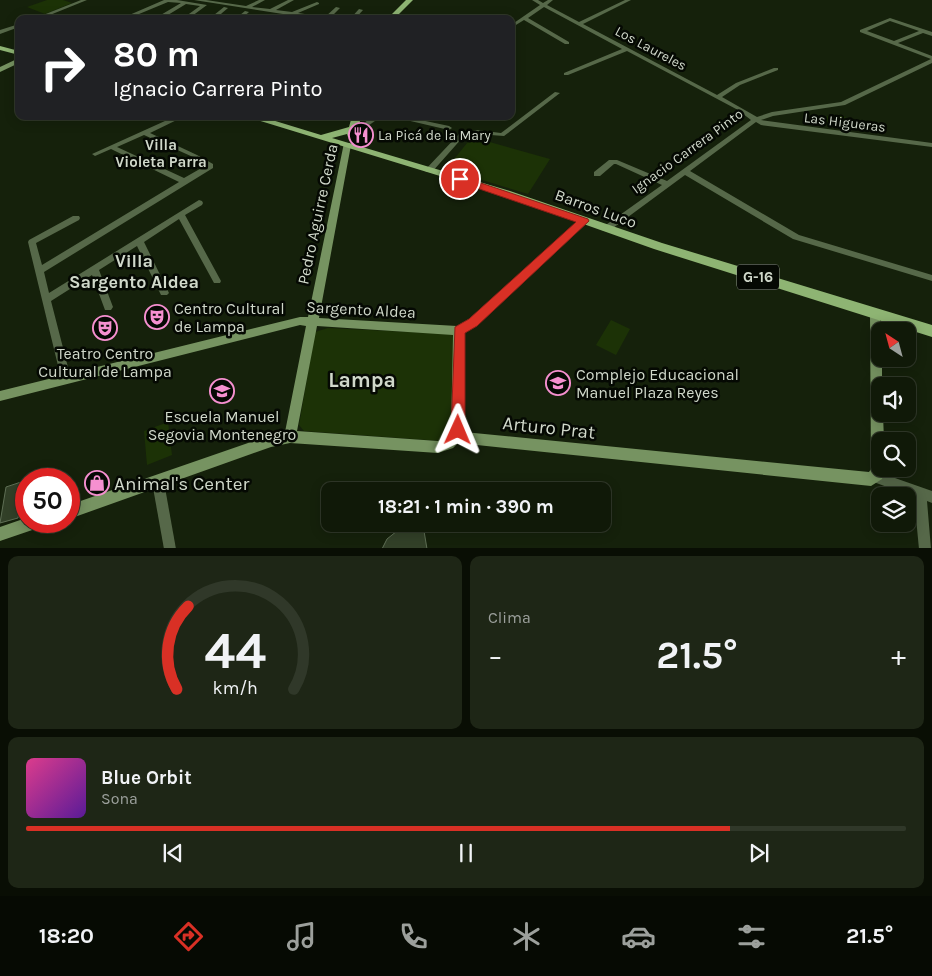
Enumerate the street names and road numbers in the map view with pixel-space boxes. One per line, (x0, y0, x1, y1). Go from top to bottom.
street label: Los Laureles (612, 23, 689, 74)
street label: Ignacio Carrera Pinto (628, 105, 746, 197)
street label: Las Higueras (803, 109, 887, 136)
street label: Pedro Aguirre Cerda (293, 142, 342, 286)
street label: Barros Luco (552, 185, 639, 232)
road number: G-16 (737, 264, 779, 290)
street label: Sargento Aldea (306, 297, 416, 322)
street label: Arturo Prat (501, 412, 596, 444)

